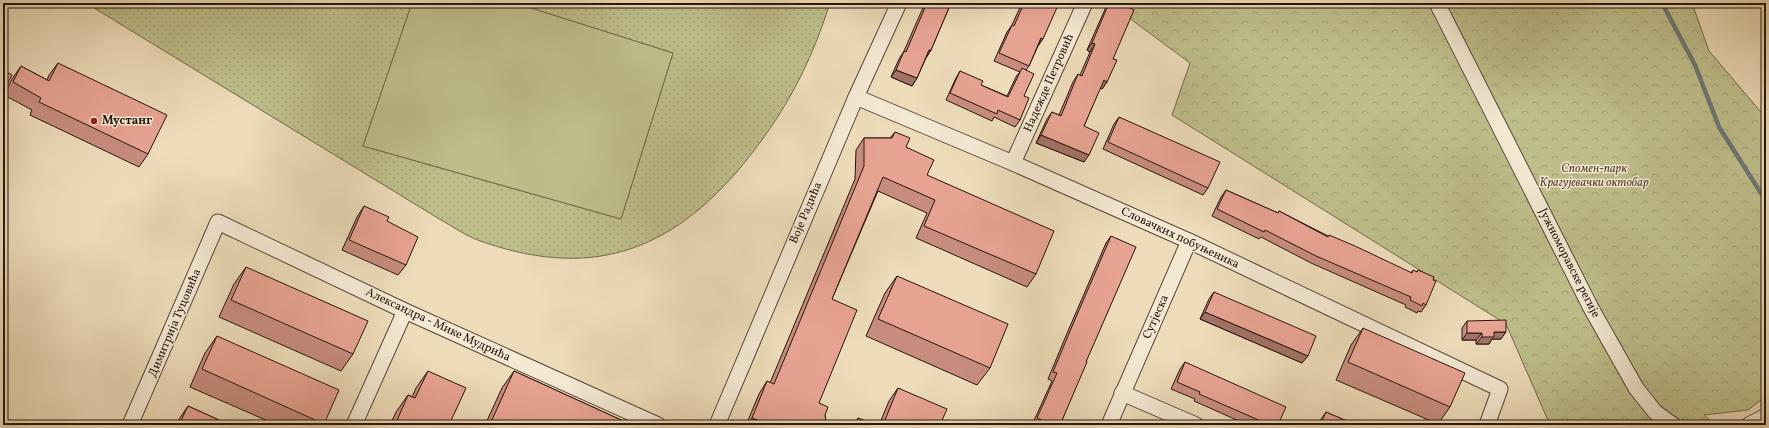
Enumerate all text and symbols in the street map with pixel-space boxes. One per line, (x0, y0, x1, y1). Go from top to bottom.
street label: Надежде Петровић (1020, 31, 1078, 135)
place label: Мустанг (102, 113, 152, 129)
marker: Мустанг (89, 116, 99, 126)
park label: Спомен-парк Крагујевачки октобар (1539, 161, 1649, 191)
street label: Воје Радића (786, 180, 826, 246)
street label: Словачких побуњеника (1118, 204, 1242, 272)
street label: Јужноморавске регије (1534, 206, 1604, 321)
street label: Димитрија Туцовића (145, 266, 205, 380)
street label: Александра - Мике Мудрића (363, 284, 513, 366)
street label: Сутјеска (1139, 292, 1173, 342)

